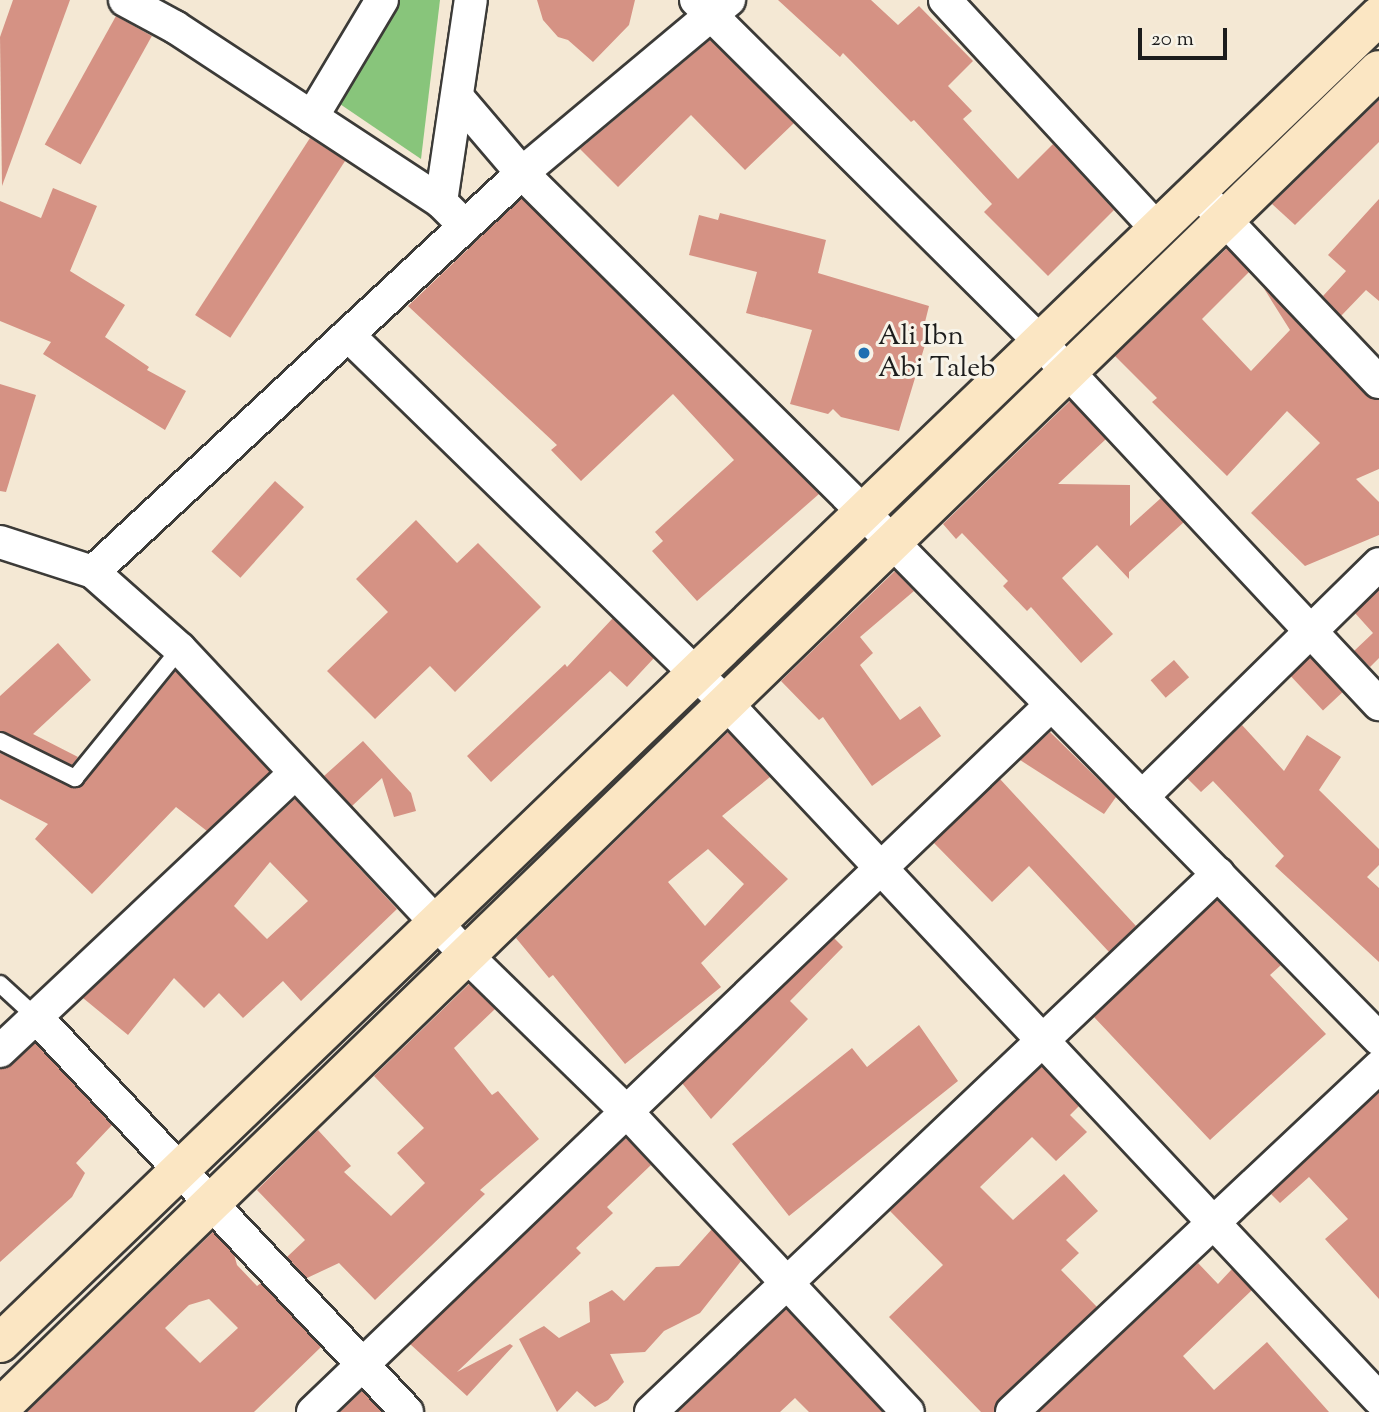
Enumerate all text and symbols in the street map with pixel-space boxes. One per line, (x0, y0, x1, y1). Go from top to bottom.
scale bar (1141, 14, 1230, 58)
text: 20 m (1151, 25, 1194, 55)
place label: Ali Ibn Abi Taleb (878, 320, 995, 386)
marker: Ali Ibn Abi Taleb (856, 345, 872, 361)

